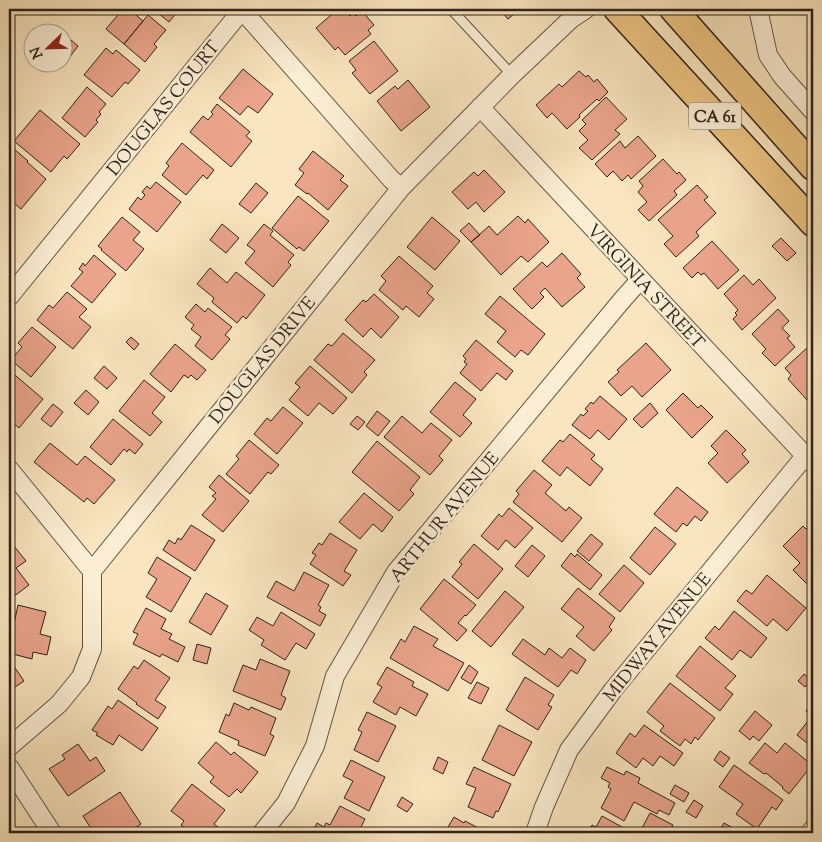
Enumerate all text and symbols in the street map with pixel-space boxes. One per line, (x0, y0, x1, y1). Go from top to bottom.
north arrow (22, 22, 72, 72)
street label: DOUGLAS COURT (102, 36, 228, 182)
text: N (26, 43, 49, 61)
road number: CA 61 (689, 102, 741, 130)
street label: VIRGINIA STREET (579, 219, 710, 356)
street label: DOUGLAS DRIVE (204, 292, 323, 431)
street label: ARTHUR AVENUE (385, 447, 507, 589)
street label: MIDWAY AVENUE (598, 568, 719, 709)

